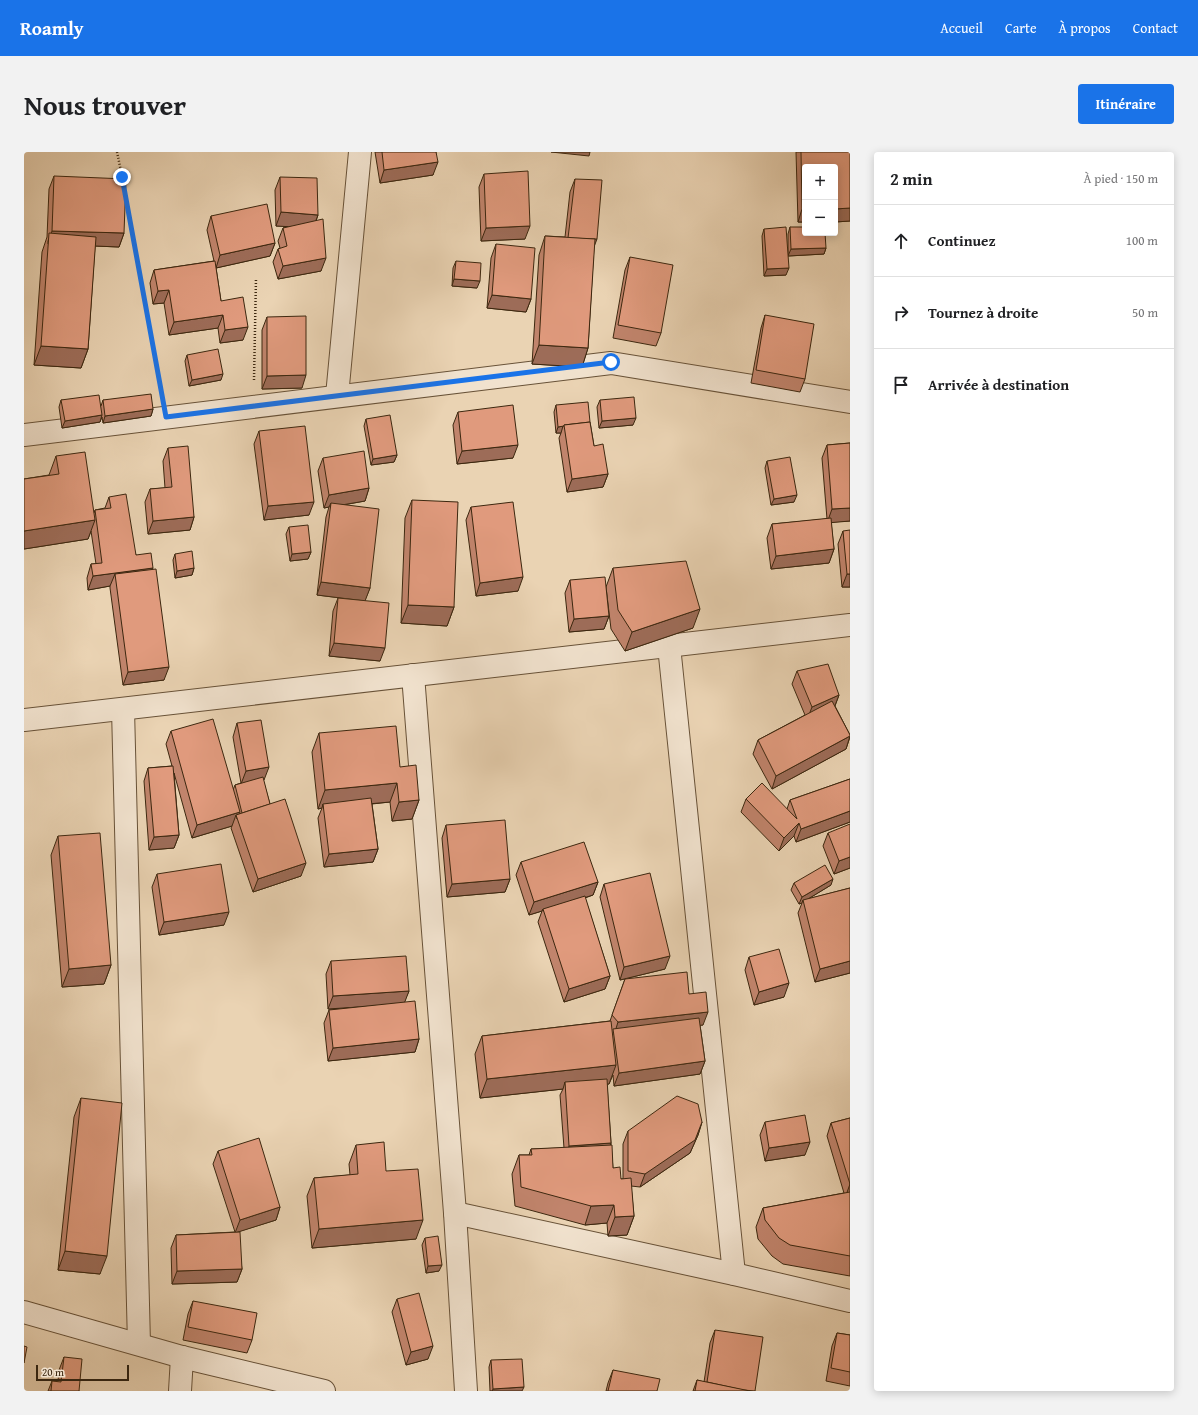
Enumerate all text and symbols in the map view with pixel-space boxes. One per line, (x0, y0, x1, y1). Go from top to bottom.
text: Roamly (20, 14, 84, 42)
text: Accueil (940, 18, 983, 38)
text: Carte (1005, 18, 1037, 38)
text: À propos (1059, 18, 1111, 38)
text: Contact (1133, 18, 1178, 38)
text: Nous trouver (24, 84, 186, 125)
button: Itinéraire (1078, 84, 1174, 124)
map controls (802, 164, 838, 236)
button: + (802, 164, 838, 200)
text: 2 min (890, 166, 932, 191)
route end (113, 168, 131, 186)
text: À pied · 150 m (1083, 169, 1158, 188)
button: − (802, 200, 838, 236)
icon: ahead (890, 230, 912, 252)
text: Continuez (928, 230, 996, 251)
text: 100 m (1126, 231, 1158, 250)
icon: right (890, 302, 912, 324)
text: Tournez à droite (928, 302, 1038, 323)
text: 50 m (1132, 303, 1158, 322)
route start (602, 353, 620, 371)
icon: arrive (890, 374, 912, 396)
text: Arrivée à destination (928, 374, 1069, 395)
scale bar (36, 1363, 129, 1382)
text: 20 m (42, 1364, 64, 1380)

